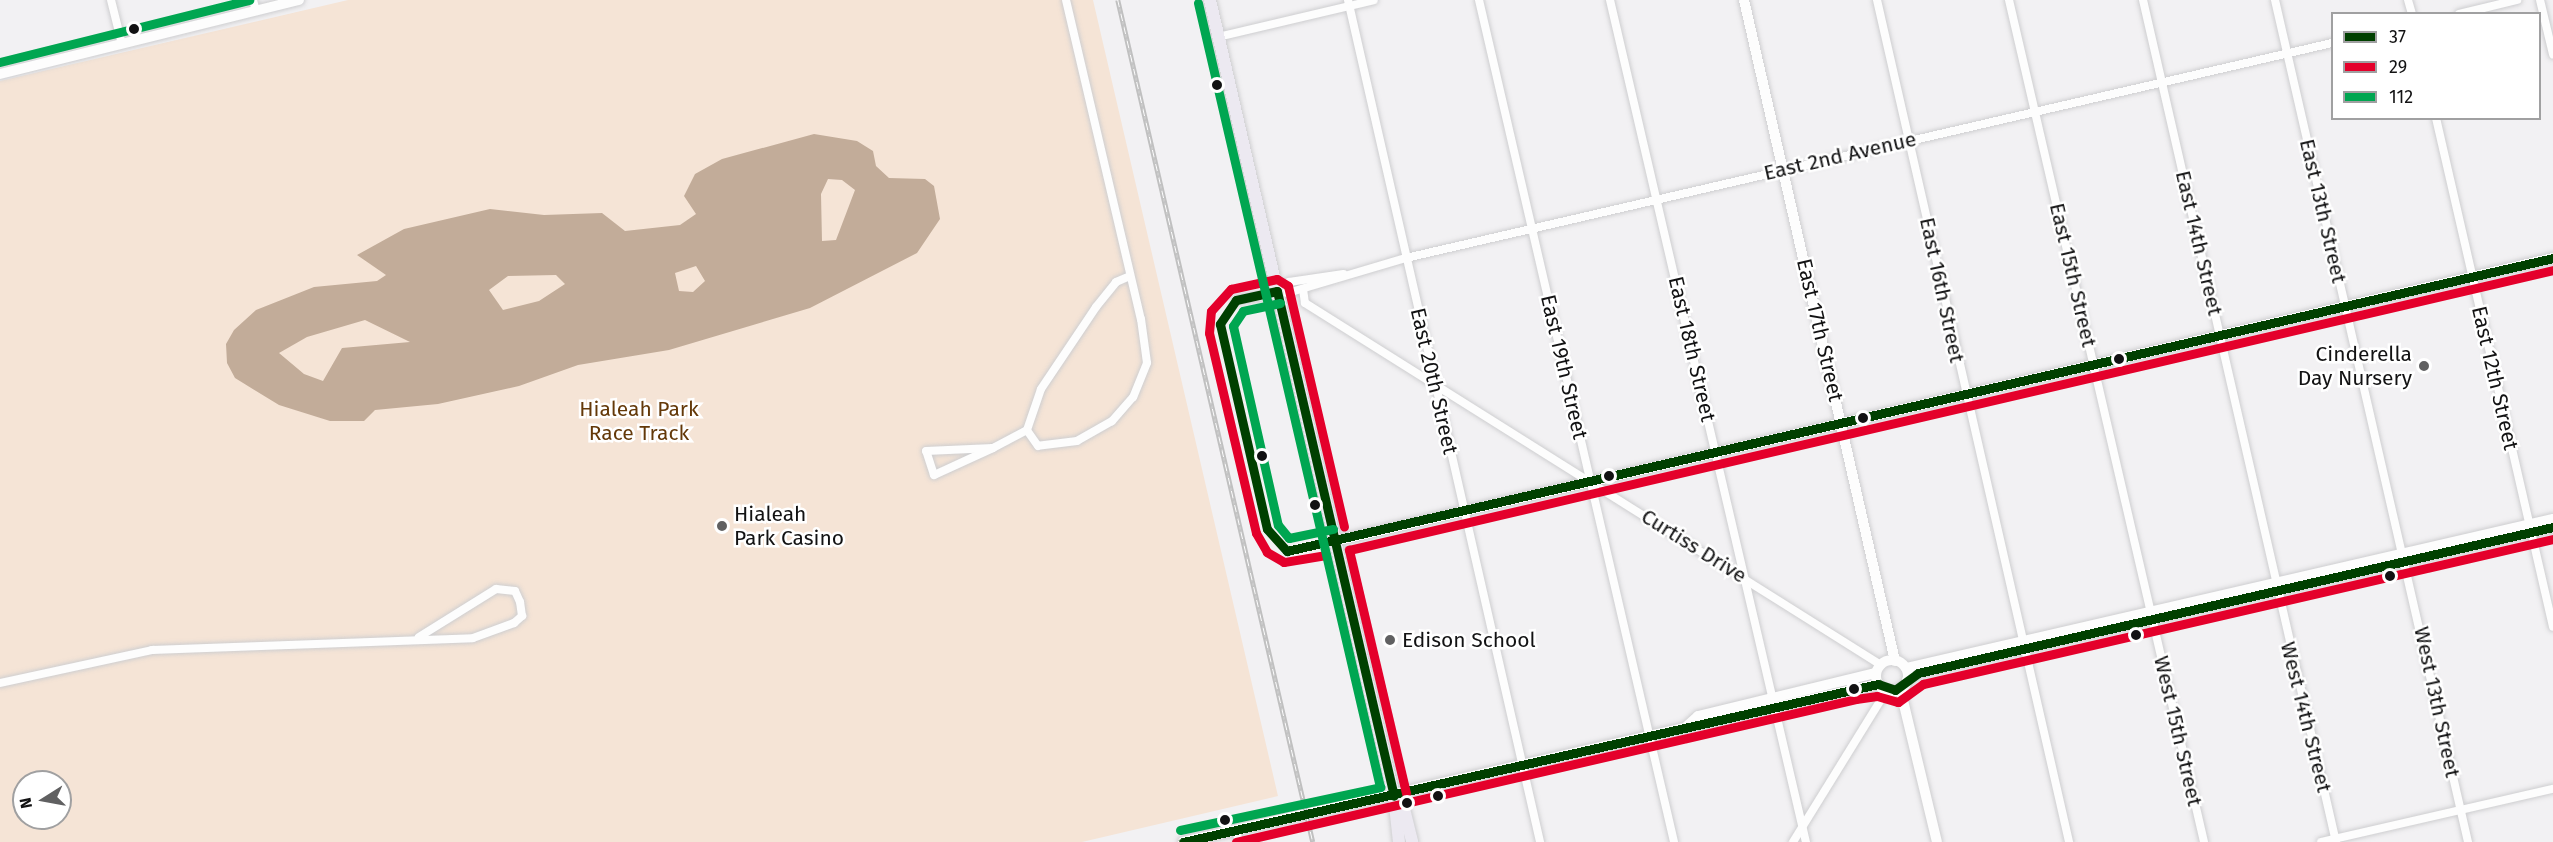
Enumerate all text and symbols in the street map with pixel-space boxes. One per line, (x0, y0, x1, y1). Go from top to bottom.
legend (2331, 12, 2541, 120)
unlabelled marker (128, 23, 140, 35)
text: 37 (2389, 26, 2406, 48)
text: 29 (2389, 56, 2407, 78)
unlabelled marker (1211, 79, 1223, 91)
text: 112 (2389, 86, 2413, 108)
street label: East 2nd Avenue (1761, 126, 1919, 186)
street label: East 13th Street (2294, 136, 2352, 286)
street label: East 14th Street (2170, 168, 2228, 318)
street label: East 15th Street (2044, 201, 2102, 349)
street label: East 16th Street (1914, 215, 1970, 365)
street label: East 17th Street (1791, 256, 1849, 404)
street label: East 18th Street (1663, 274, 1721, 424)
street label: East 19th Street (1535, 292, 1593, 442)
street label: East 12th Street (2466, 304, 2524, 452)
street label: East 20th Street (1405, 305, 1463, 457)
place label: Cinderella Day Nursery (2298, 341, 2412, 391)
unlabelled marker (2113, 353, 2125, 365)
marker: Cinderella Day Nursery (2417, 359, 2431, 373)
park label: Hialeah Park Race Track (579, 396, 699, 446)
unlabelled marker (1857, 412, 1869, 424)
unlabelled marker (1256, 450, 1268, 462)
unlabelled marker (1603, 470, 1615, 482)
unlabelled marker (1309, 499, 1321, 511)
place label: Hialeah Park Casino (734, 501, 844, 551)
street label: Curtiss Drive (1637, 504, 1751, 588)
marker: Hialeah Park Casino (715, 519, 729, 533)
unlabelled marker (2384, 570, 2396, 582)
street label: West 13th Street (2409, 624, 2465, 780)
place label: Edison School (1402, 627, 1536, 653)
unlabelled marker (2130, 629, 2142, 641)
marker: Edison School (1383, 633, 1397, 647)
street label: West 14th Street (2275, 639, 2337, 795)
street label: West 15th Street (2148, 653, 2208, 809)
unlabelled marker (1848, 683, 1860, 695)
north arrow (12, 770, 72, 830)
unlabelled marker (1432, 790, 1444, 802)
text: N (15, 796, 36, 810)
unlabelled marker (1401, 797, 1413, 809)
unlabelled marker (1219, 814, 1231, 826)

